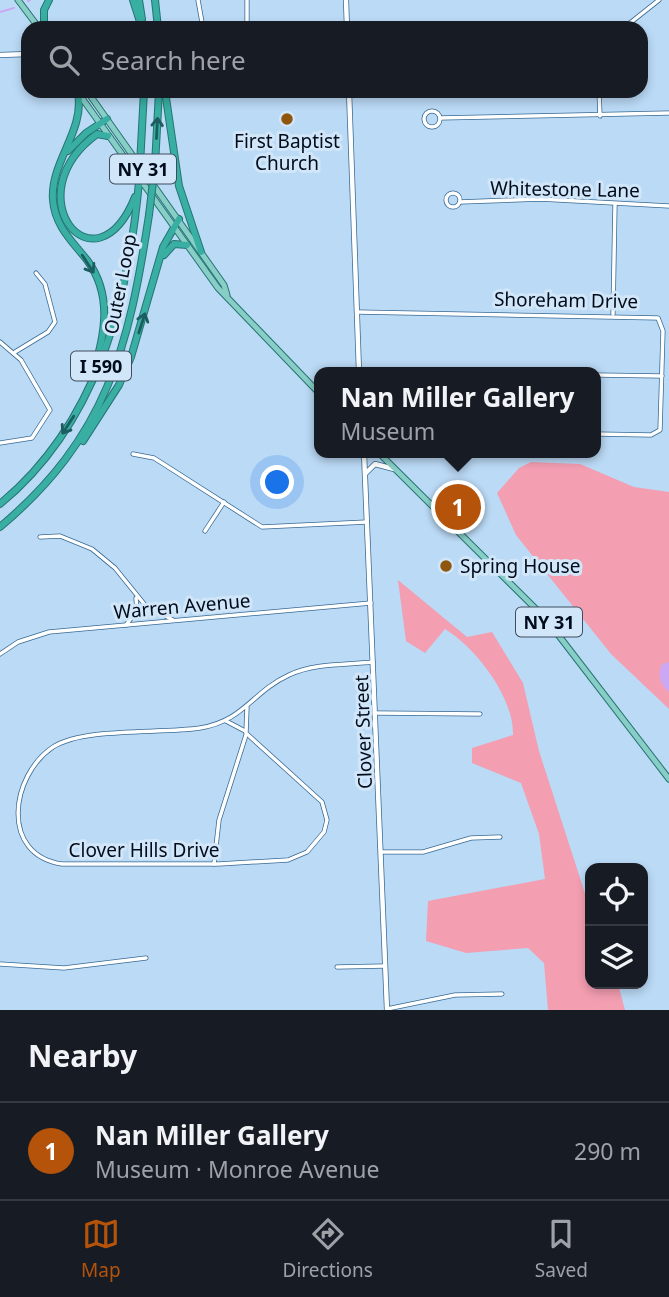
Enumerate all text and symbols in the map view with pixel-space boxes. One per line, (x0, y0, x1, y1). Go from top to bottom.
search box (21, 21, 648, 98)
icon: search (45, 41, 83, 79)
text: Search here (101, 42, 246, 78)
marker: First Baptist Church (279, 111, 295, 127)
one-way arrow (151, 117, 164, 140)
place label: First Baptist Church (234, 128, 340, 176)
road number: NY 31 (110, 154, 176, 184)
street label: Whitestone Lane (490, 175, 640, 203)
street label: Outer Loop (98, 232, 142, 336)
one-way arrow (81, 253, 95, 273)
street label: Shoreham Drive (494, 286, 638, 314)
one-way arrow (137, 312, 149, 334)
road number: I 590 (71, 352, 131, 380)
popup (314, 367, 601, 458)
text: Nan Miller Gallery (341, 379, 574, 415)
one-way arrow (61, 415, 76, 434)
text: Museum (341, 415, 435, 447)
your location (260, 465, 294, 499)
pin: 1 (435, 481, 481, 533)
place label: Spring House (460, 553, 580, 579)
marker: Spring House (438, 558, 454, 574)
street label: Warren Avenue (112, 587, 252, 625)
road number: NY 31 (516, 608, 582, 636)
street label: Clover Street (348, 674, 378, 790)
street label: Clover Hills Drive (69, 837, 220, 863)
map controls (585, 863, 648, 989)
button: locate (585, 863, 648, 926)
button: layers (585, 926, 648, 989)
text: Nearby (28, 1035, 137, 1076)
text: Nan Miller Gallery (95, 1117, 329, 1153)
text: 1 (44, 1135, 58, 1167)
text: 290 m (574, 1135, 641, 1167)
text: Museum · Monroe Avenue (95, 1153, 380, 1185)
tab: Map (81, 1215, 121, 1283)
tab: Directions (283, 1215, 373, 1283)
tab: Saved (535, 1215, 588, 1283)

